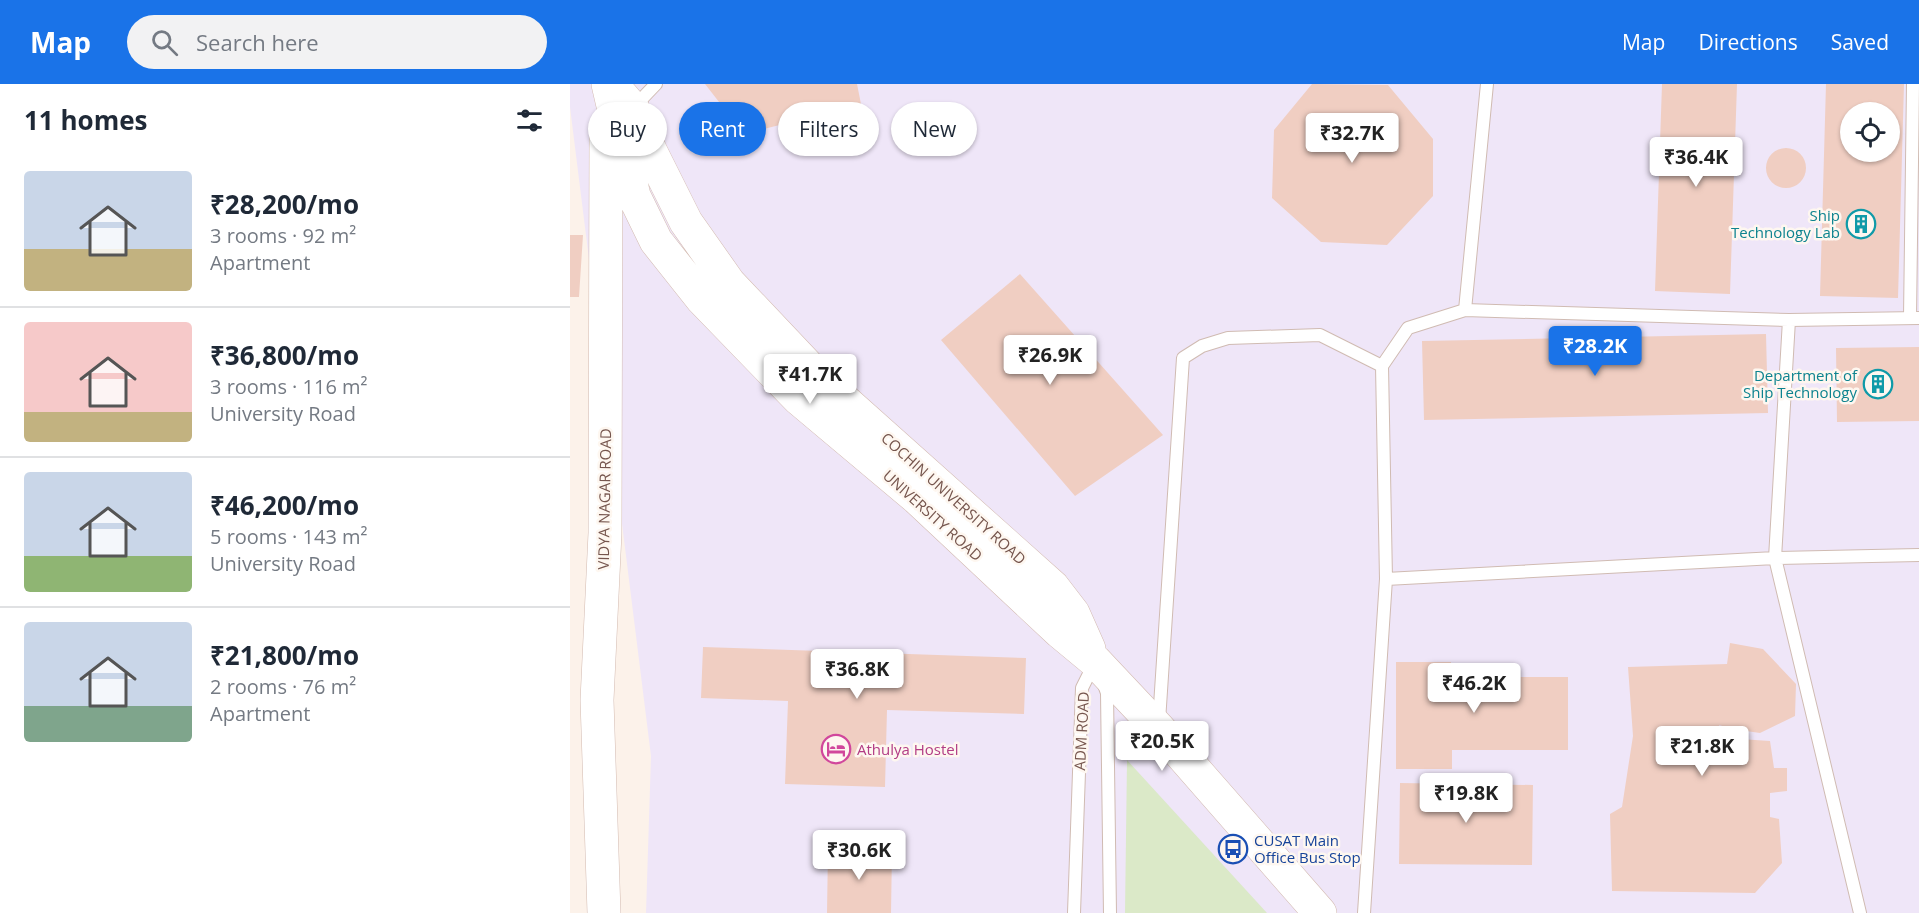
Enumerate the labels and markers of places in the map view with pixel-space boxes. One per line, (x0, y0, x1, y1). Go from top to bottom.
pin: ₹32.7K (1303, 113, 1401, 164)
pin: ₹36.4K (1647, 137, 1745, 188)
place label: Ship Technology Lab (1731, 205, 1840, 242)
building icon: Ship Technology Lab (1845, 208, 1877, 240)
pin: ₹28.2K (1546, 326, 1644, 377)
pin: ₹26.9K (1001, 335, 1099, 386)
pin: ₹41.7K (761, 354, 859, 405)
place label: Department of Ship Technology (1743, 365, 1858, 402)
building icon: Department of Ship Technology (1862, 368, 1894, 400)
pin: ₹36.8K (808, 649, 906, 700)
pin: ₹46.2K (1425, 663, 1523, 714)
pin: ₹20.5K (1113, 721, 1211, 772)
pin: ₹21.8K (1653, 726, 1751, 777)
hotel icon: Athulya Hostel (820, 733, 852, 765)
place label: Athulya Hostel (857, 739, 959, 759)
pin: ₹19.8K (1417, 773, 1515, 824)
pin: ₹30.6K (810, 830, 908, 881)
place label: CUSAT Main Office Bus Stop (1254, 830, 1361, 867)
bus stop icon: CUSAT Main Office Bus Stop (1217, 833, 1249, 865)

